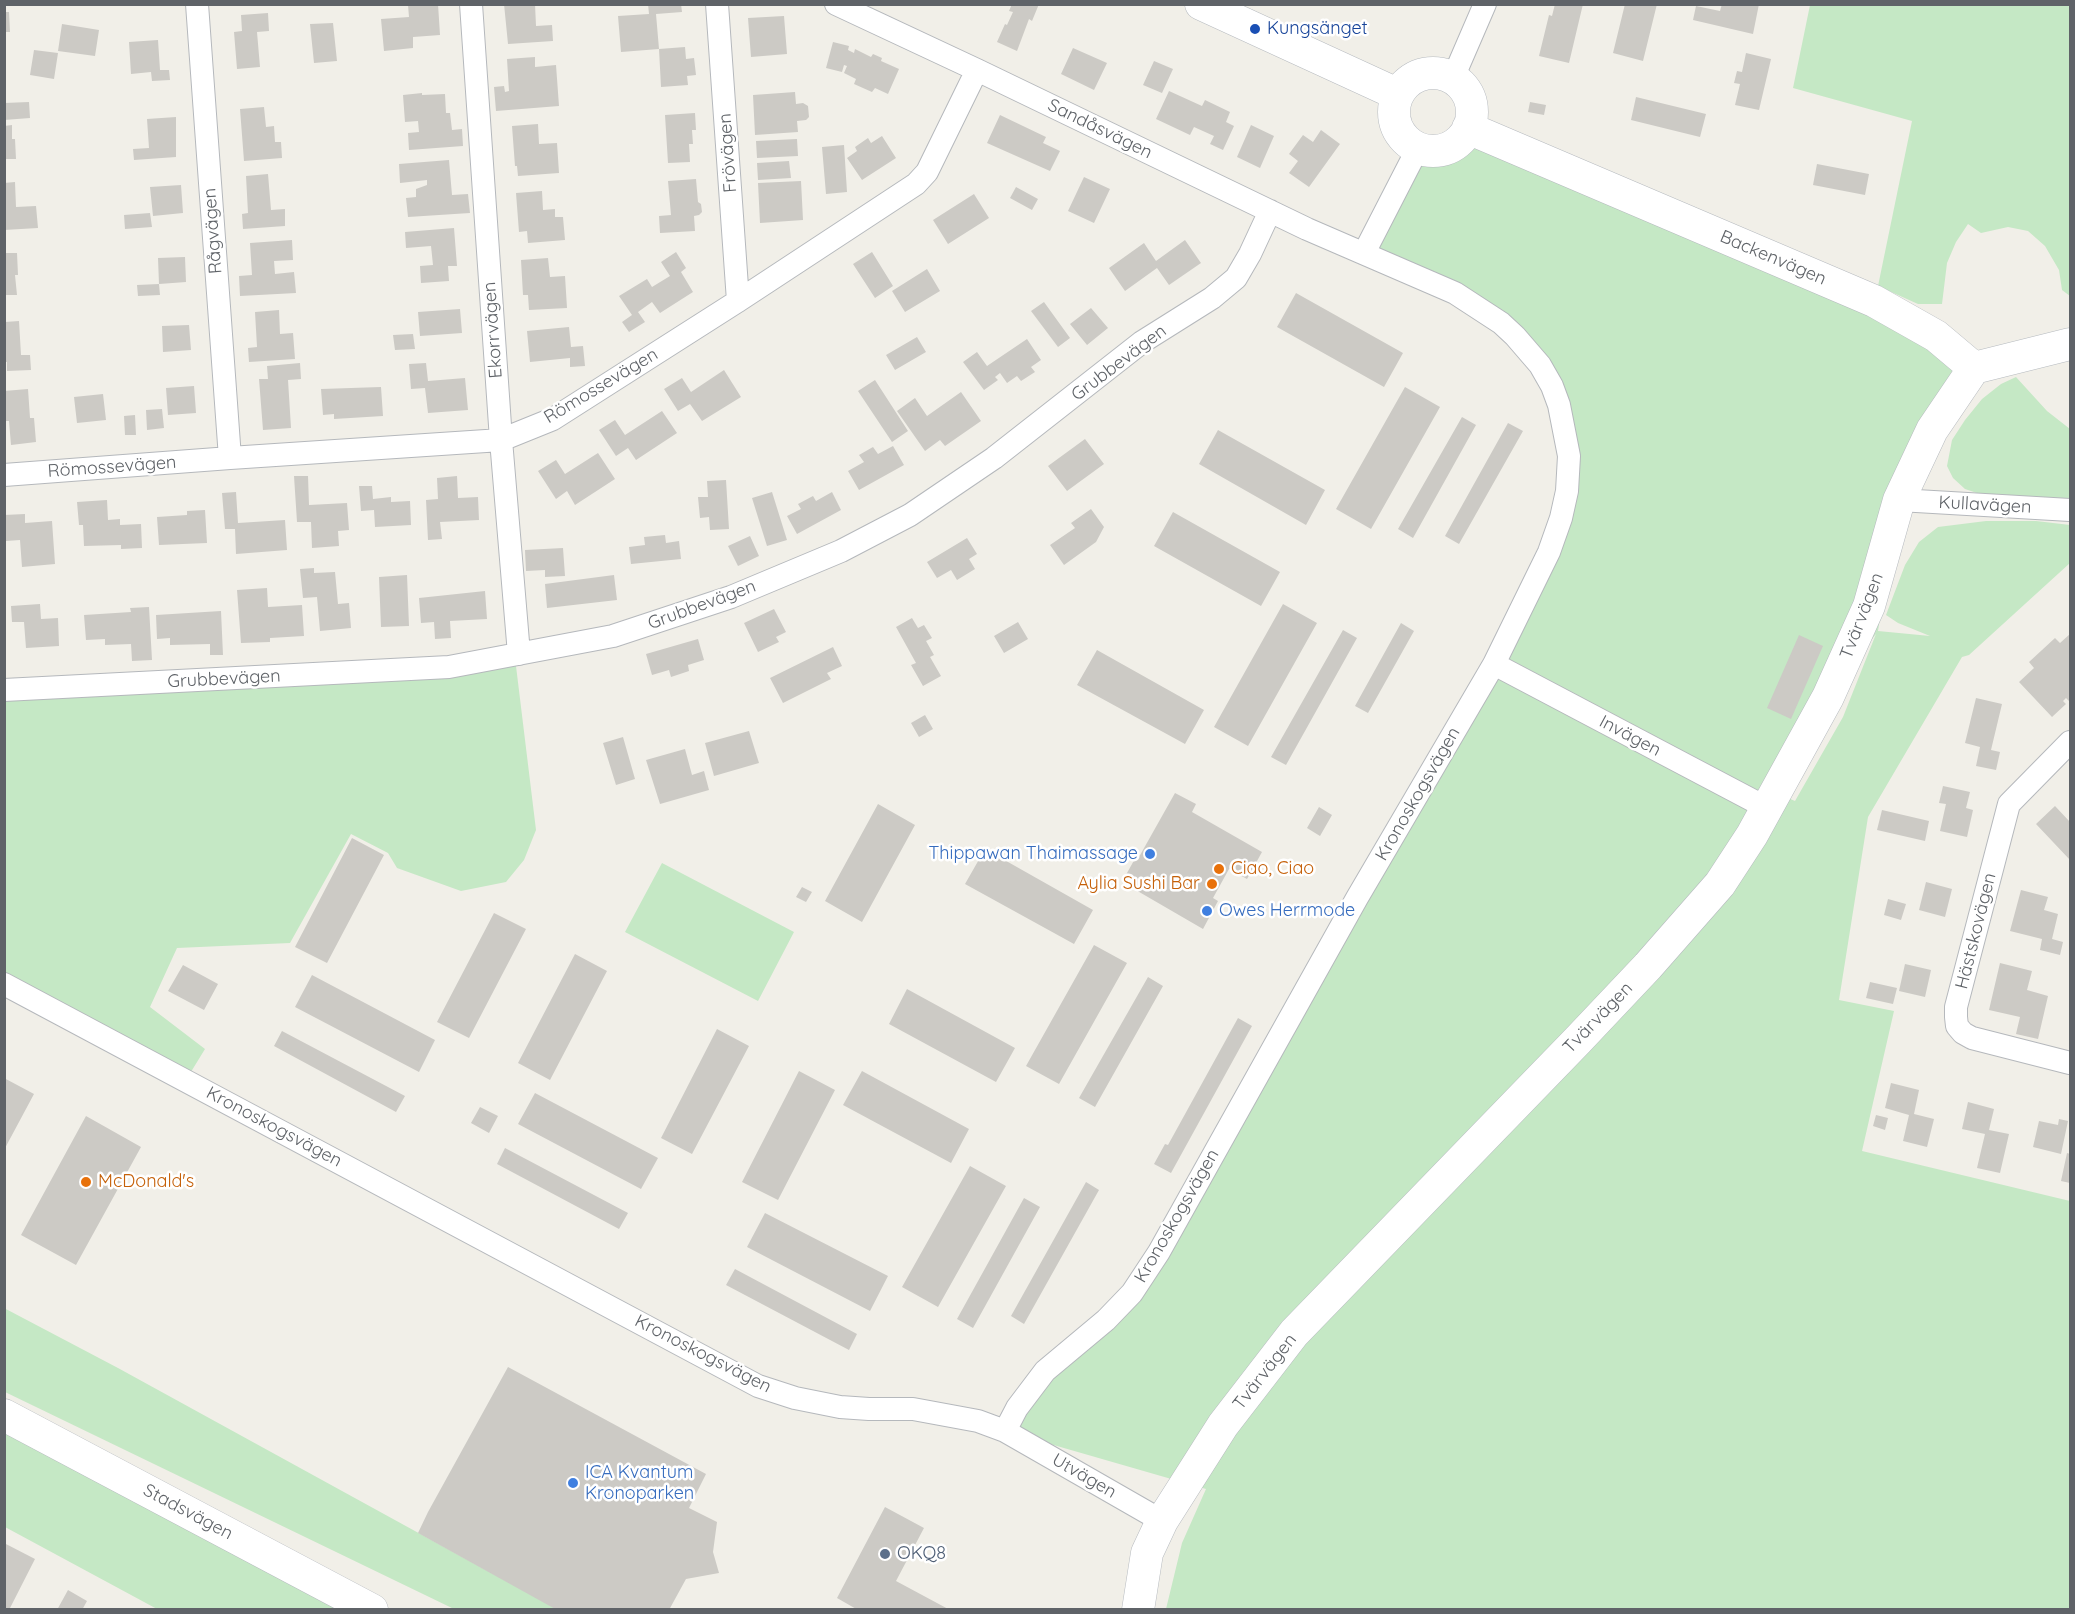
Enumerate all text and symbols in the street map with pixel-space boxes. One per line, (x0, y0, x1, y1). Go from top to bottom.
place label: Kungsänget (1267, 18, 1368, 40)
marker: Kungsänget (1248, 22, 1262, 36)
street label: Sandåsvägen (1044, 94, 1156, 164)
street label: Frövägen (714, 113, 742, 193)
street label: Rågvägen (199, 187, 227, 275)
street label: Backenvägen (1717, 226, 1829, 290)
street label: Ekorrvägen (479, 281, 507, 379)
street label: Grubbevägen (1067, 320, 1171, 406)
street label: Römossevägen (540, 344, 662, 428)
street label: Römossevägen (47, 452, 177, 482)
street label: Kullavägen (1938, 492, 2032, 518)
street label: Tvärvägen (1836, 570, 1888, 662)
street label: Grubbevägen (645, 575, 759, 635)
street label: Grubbevägen (167, 665, 281, 693)
street label: Invägen (1596, 711, 1664, 761)
street label: Kronoskogsvägen (1371, 723, 1465, 865)
place label: Thippawan Thaimassage (928, 843, 1138, 865)
marker: Thippawan Thaimassage (1143, 847, 1157, 861)
place label: Ciao, Ciao (1231, 858, 1314, 880)
marker: Ciao, Ciao (1212, 862, 1226, 876)
street label: Hästskovägen (1951, 871, 2001, 991)
place label: Aylia Sushi Bar (1077, 873, 1200, 895)
marker: Aylia Sushi Bar (1205, 877, 1219, 891)
place label: Owes Herrmode (1219, 900, 1355, 922)
marker: Owes Herrmode (1200, 904, 1214, 918)
street label: Tvärvägen (1559, 978, 1637, 1058)
street label: Kronoskogsvägen (202, 1082, 346, 1172)
street label: Kronoskogsvägen (1130, 1145, 1224, 1287)
place label: McDonald's (98, 1171, 194, 1193)
marker: McDonald's (79, 1175, 93, 1189)
street label: Kronoskogsvägen (631, 1310, 775, 1398)
street label: Tvärvägen (1229, 1330, 1301, 1414)
street label: Utvägen (1048, 1449, 1120, 1503)
place label: ICA Kvantum Kronoparken (585, 1462, 694, 1504)
marker: ICA Kvantum Kronoparken (566, 1476, 580, 1490)
street label: Stadsvägen (140, 1479, 236, 1545)
place label: OKQ8 (897, 1543, 946, 1565)
marker: OKQ8 (878, 1547, 892, 1561)

